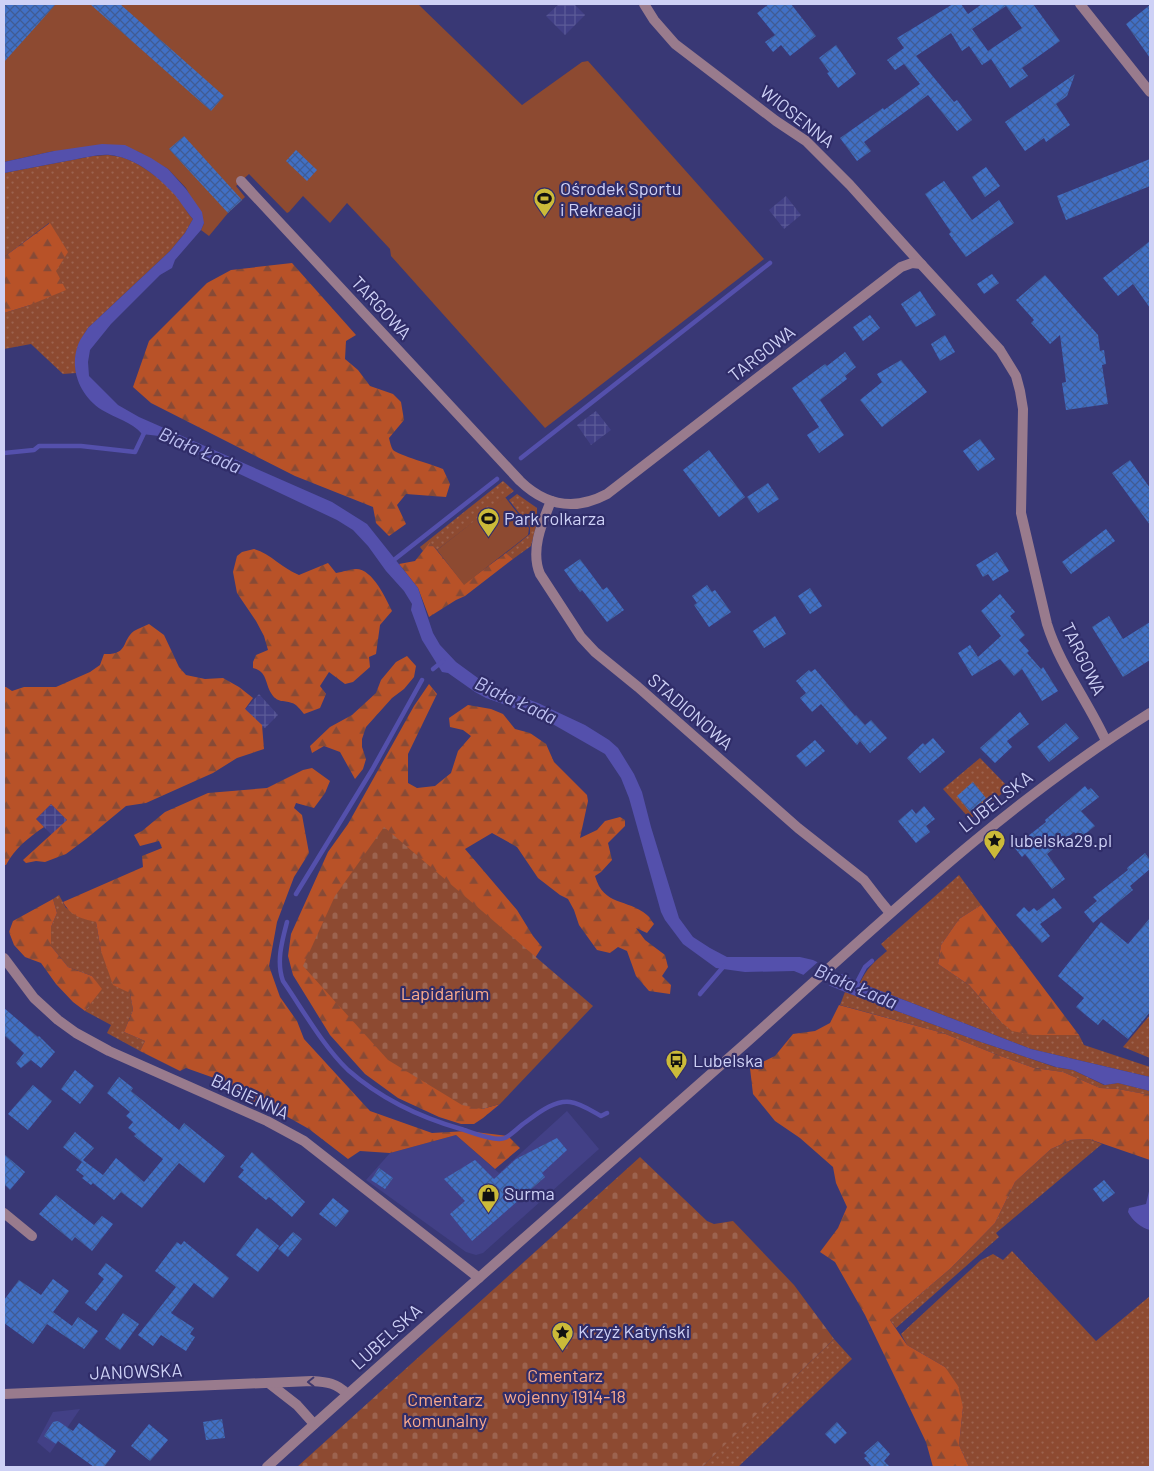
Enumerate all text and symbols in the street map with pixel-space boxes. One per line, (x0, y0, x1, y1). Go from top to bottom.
street label: WIOSENNA (756, 80, 839, 152)
place label: Ośrodek Sportu i Rekreacji (560, 177, 681, 220)
sports icon: Ośrodek Sportu i Rekreacji (532, 187, 556, 218)
street label: TARGOWA (347, 271, 417, 344)
street label: TARGOWA (724, 320, 799, 386)
water label: Biała Łada (156, 421, 245, 478)
sports icon: Park rolkarza (476, 507, 500, 538)
place label: Park rolkarza (504, 507, 605, 529)
street label: TARGOWA (1057, 619, 1111, 699)
street label: STADIONOWA (644, 668, 738, 754)
water label: Biała Łada (472, 671, 561, 728)
street label: LUBELSKA (954, 766, 1037, 837)
place icon: lubelska29.pl (982, 829, 1006, 860)
place label: lubelska29.pl (1010, 829, 1112, 851)
water label: Biała Łada (811, 958, 901, 1013)
park label: Lapidarium (401, 982, 489, 1004)
bus stop icon: Lubelska (665, 1049, 689, 1080)
place label: Lubelska (693, 1049, 763, 1071)
street label: BAGIENNA (208, 1069, 293, 1124)
shop icon: Surma (476, 1182, 500, 1213)
place label: Surma (504, 1182, 555, 1204)
street label: LUBELSKA (347, 1299, 426, 1374)
place icon: Krzyż Katyński (550, 1320, 574, 1351)
place label: Krzyż Katyński (578, 1320, 690, 1342)
street label: JANOWSKA (89, 1358, 183, 1384)
park label: Cmentarz wojenny 1914-18 (504, 1364, 626, 1407)
one-way arrow (307, 1376, 315, 1387)
park label: Cmentarz komunalny (403, 1388, 487, 1431)

